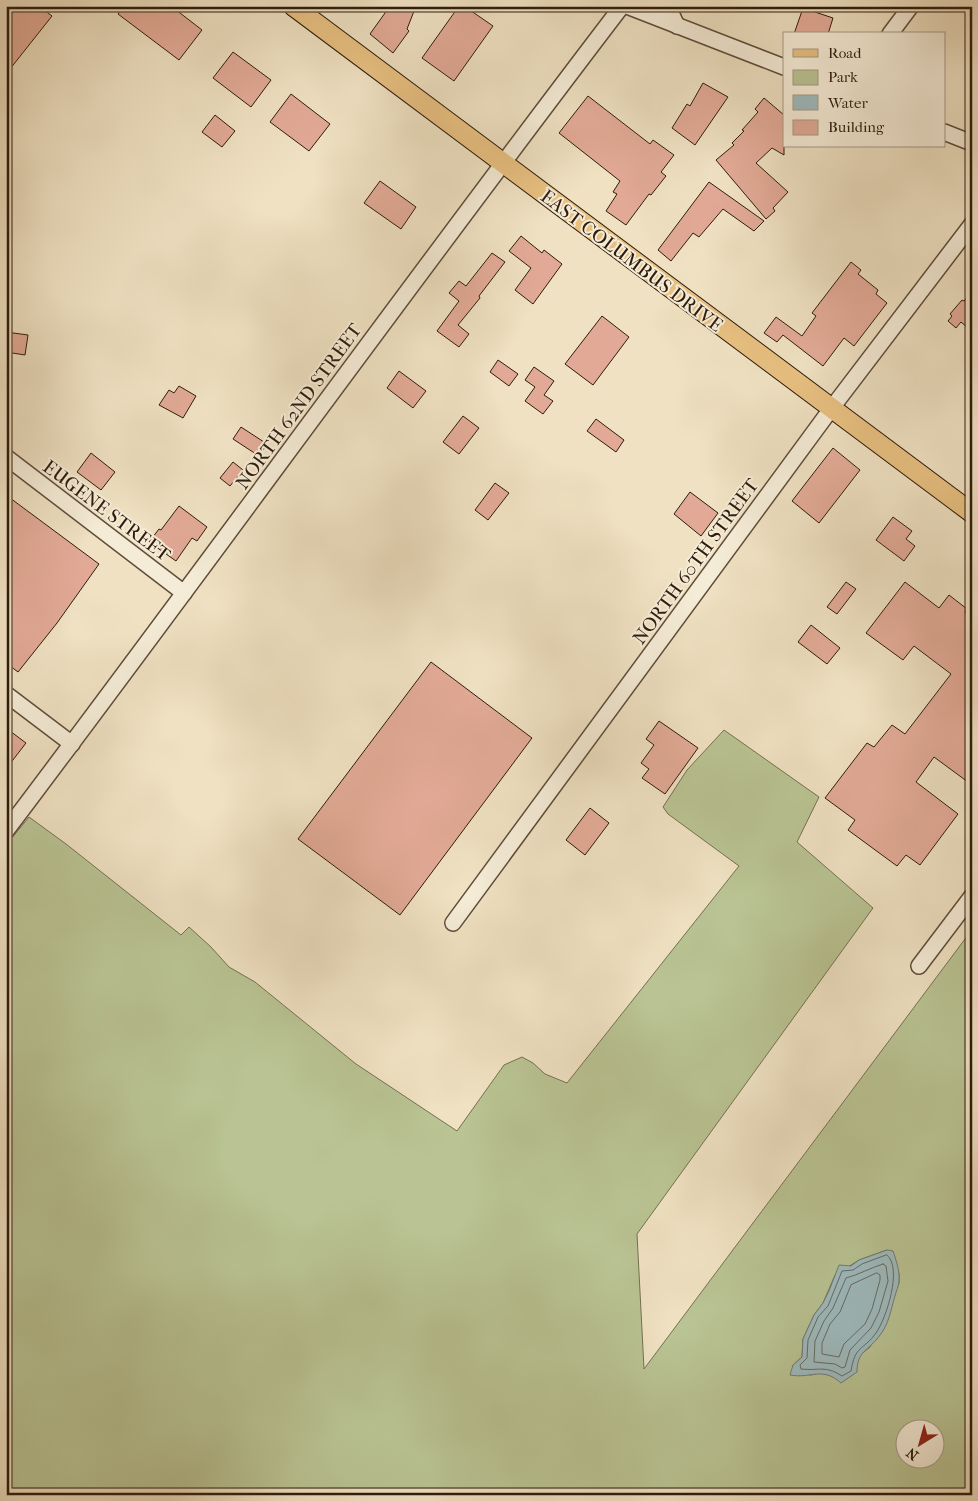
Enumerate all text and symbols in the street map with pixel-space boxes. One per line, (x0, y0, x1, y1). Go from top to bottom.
legend (783, 32, 946, 148)
text: Road (828, 44, 862, 62)
text: Park (828, 68, 858, 86)
text: Water (827, 94, 868, 112)
text: Building (828, 118, 885, 136)
street label: EAST COLUMBUS DRIVE (536, 185, 727, 337)
street label: NORTH 62ND STREET (231, 319, 366, 494)
street label: EUGENE STREET (38, 456, 175, 566)
street label: NORTH 60TH STREET (628, 474, 763, 649)
north arrow (896, 1418, 946, 1468)
text: N (903, 1444, 922, 1464)

